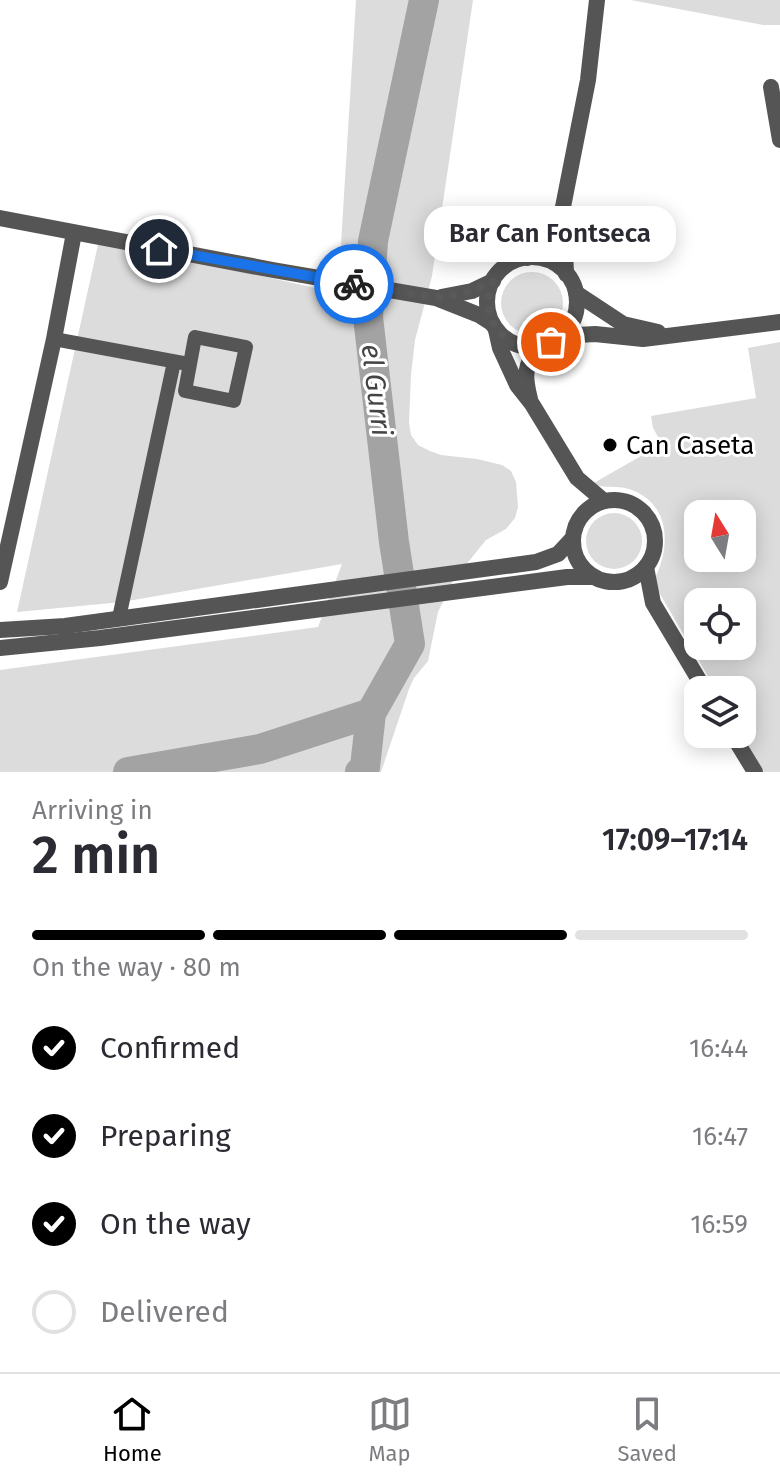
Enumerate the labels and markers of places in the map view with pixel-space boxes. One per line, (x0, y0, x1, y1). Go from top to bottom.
callout: Bar Can Fontseca (425, 206, 677, 262)
pin (125, 215, 193, 283)
pin (517, 308, 585, 376)
place label: Can Caseta (626, 430, 754, 461)
marker: Can Caseta (601, 436, 619, 454)

